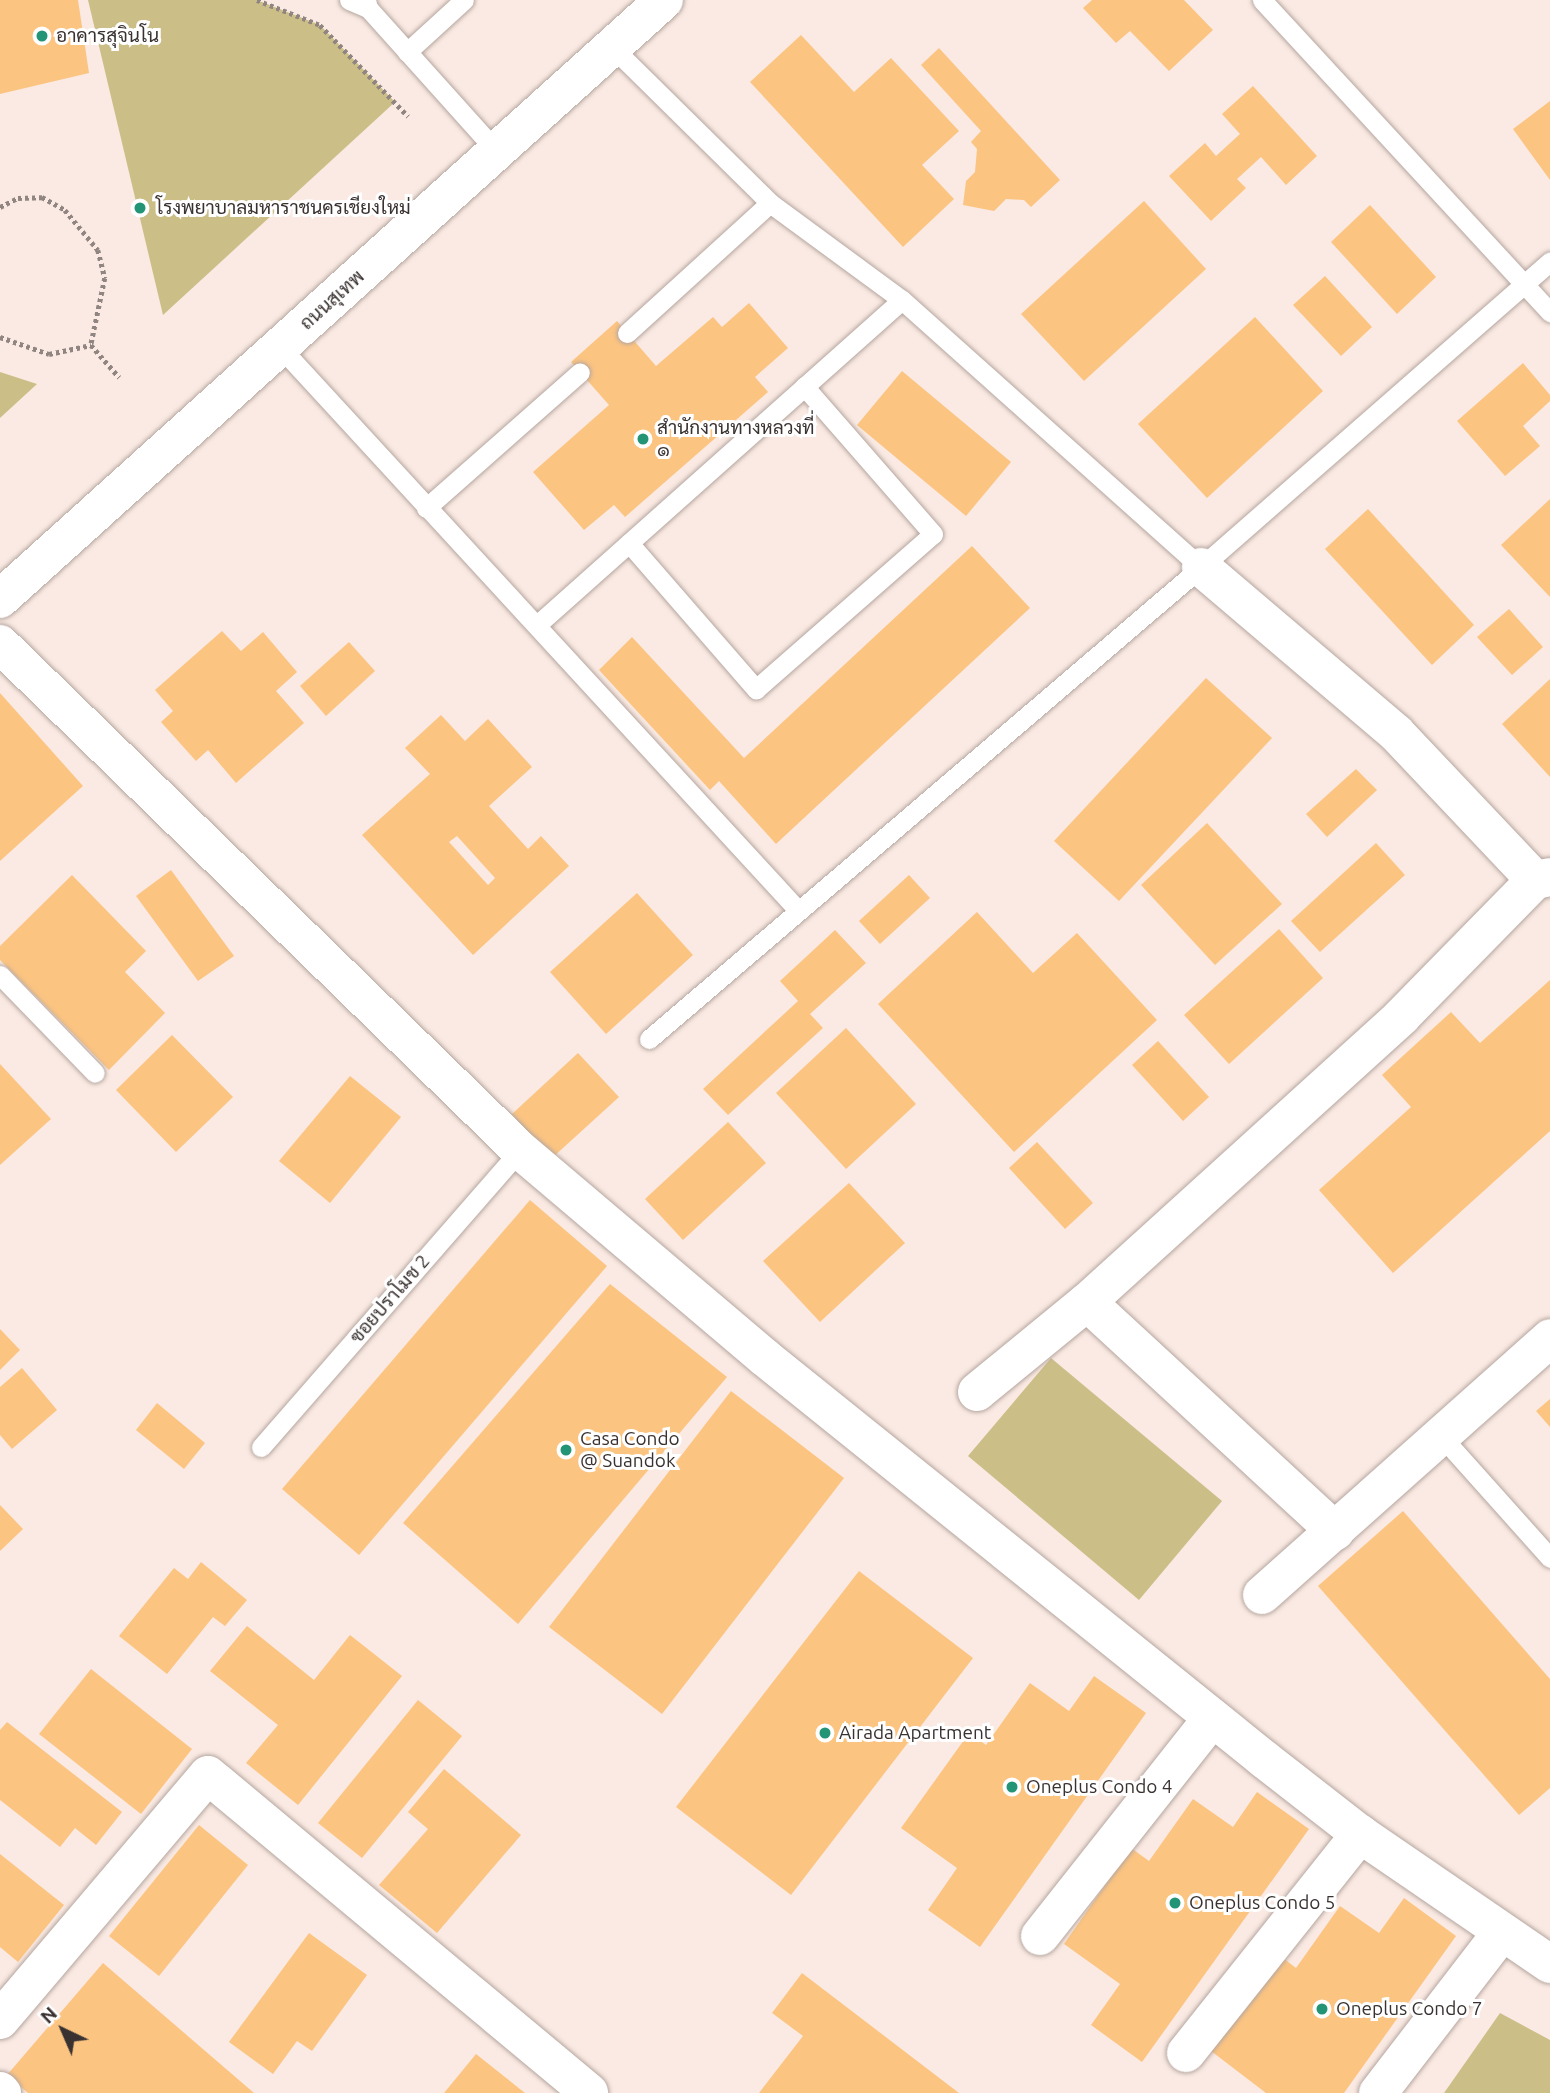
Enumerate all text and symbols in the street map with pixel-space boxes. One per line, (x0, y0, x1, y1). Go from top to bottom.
place label: อาคารสุจินโน (56, 25, 159, 47)
marker: อาคารสุจินโน (34, 28, 50, 44)
place label: โรงพยาบาลมหาราชนครเชียงใหม่ (156, 197, 411, 219)
marker: โรงพยาบาลมหาราชนครเชียงใหม่ (130, 198, 150, 218)
street label: ถนนสุเทพ (295, 265, 369, 335)
place label: สำนักงานทางหลวงที่ ๑ (657, 417, 814, 461)
marker: สำนักงานทางหลวงที่ ๑ (635, 431, 651, 447)
street label: ซอยปราโมช 2 (345, 1250, 435, 1348)
place label: Casa Condo @ Suandok (580, 1428, 680, 1472)
marker: Casa Condo @ Suandok (558, 1442, 574, 1458)
place label: Airada Apartment (839, 1722, 991, 1744)
marker: Airada Apartment (817, 1725, 833, 1741)
place label: Oneplus Condo 4 (1026, 1776, 1173, 1798)
marker: Oneplus Condo 4 (1004, 1779, 1020, 1795)
place label: Oneplus Condo 5 (1189, 1892, 1336, 1914)
marker: Oneplus Condo 5 (1167, 1895, 1183, 1911)
north arrow (28, 1995, 98, 2065)
place label: Oneplus Condo 7 (1336, 1998, 1483, 2020)
marker: Oneplus Condo 7 (1314, 2001, 1330, 2017)
text: N (36, 2002, 61, 2028)

